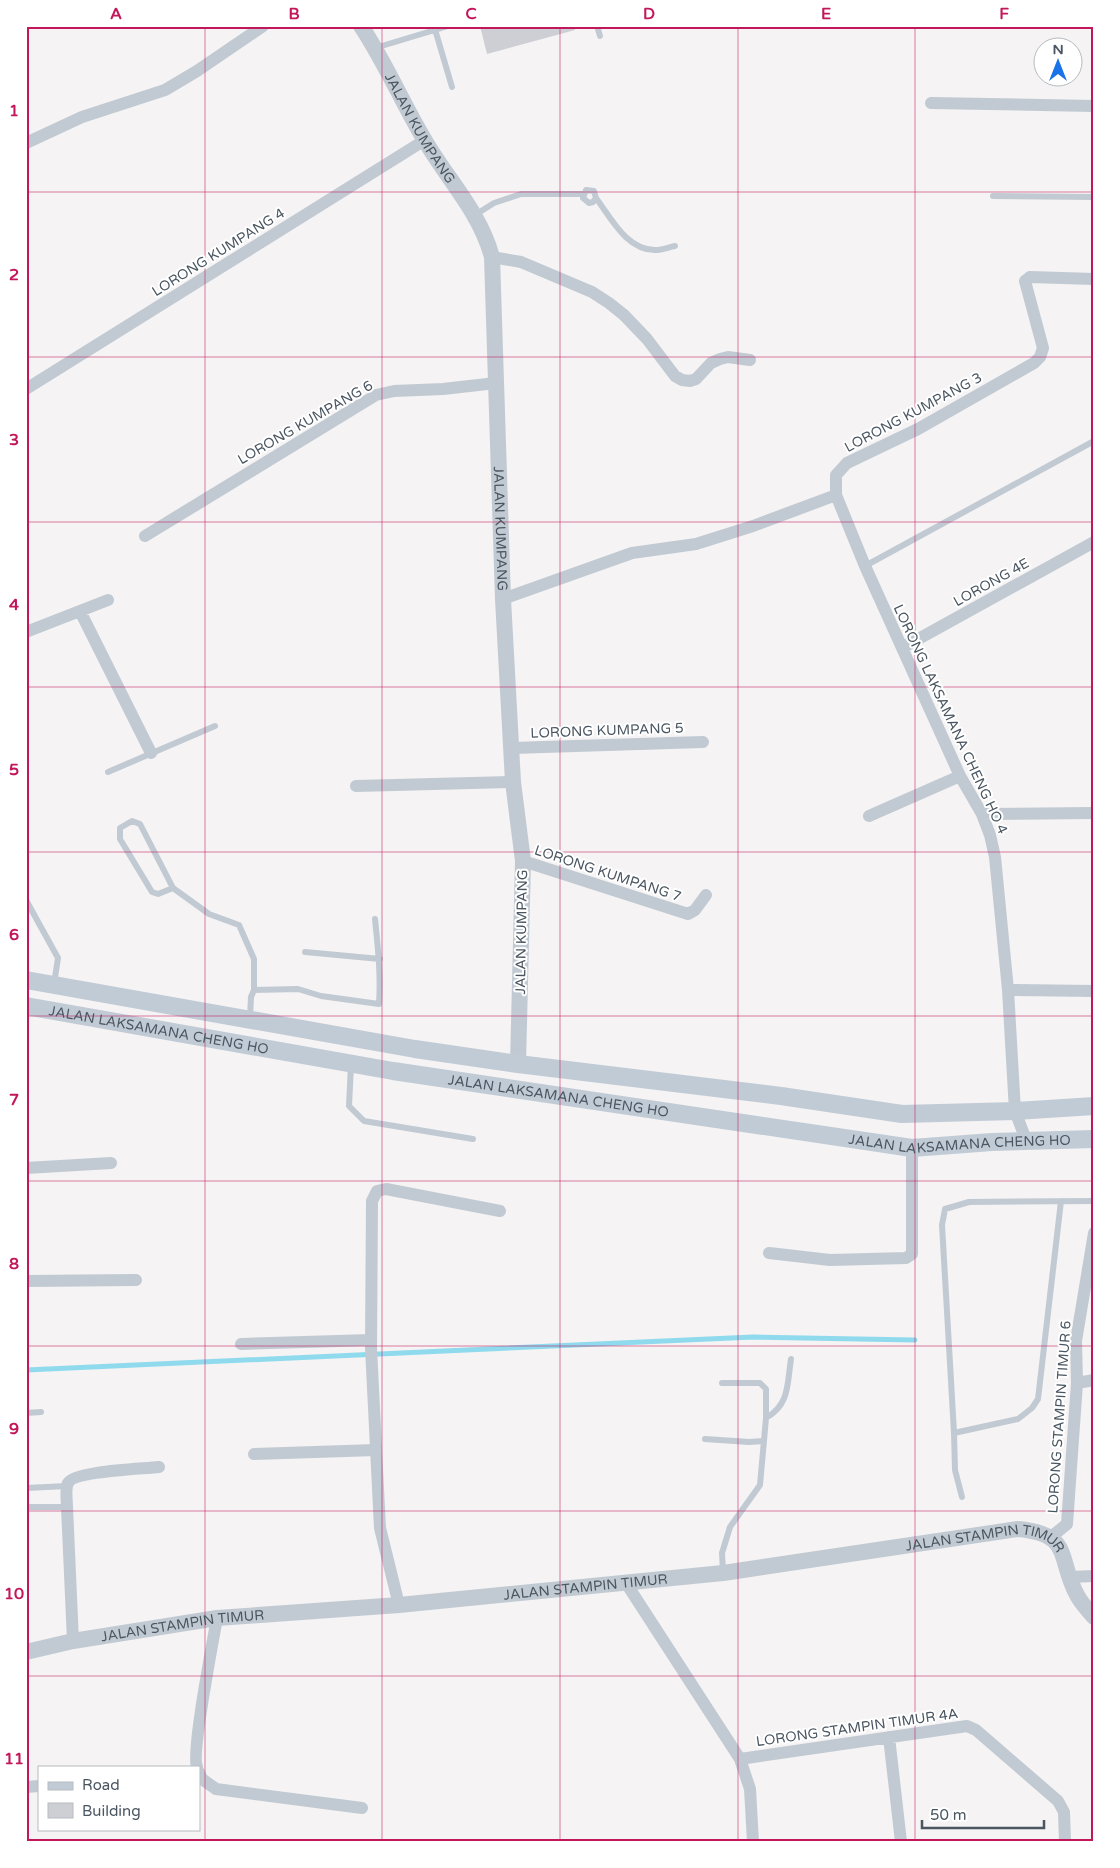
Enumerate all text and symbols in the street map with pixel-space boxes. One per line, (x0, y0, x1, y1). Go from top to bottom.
text: A (110, 4, 122, 24)
text: B (288, 4, 300, 24)
text: C (465, 4, 477, 24)
text: D (643, 4, 655, 24)
text: E (821, 4, 831, 24)
text: F (999, 4, 1009, 24)
north arrow (1032, 38, 1082, 88)
text: N (1052, 41, 1064, 58)
street label: JALAN KUMPANG (381, 70, 459, 187)
text: 1 (9, 101, 19, 121)
street label: LORONG KUMPANG 4 (149, 204, 288, 300)
text: 2 (9, 265, 19, 285)
street label: LORONG KUMPANG 3 (842, 369, 985, 456)
street label: LORONG KUMPANG 6 (235, 377, 376, 468)
text: 3 (9, 430, 19, 450)
street label: JALAN KUMPANG (490, 466, 511, 591)
street label: LORONG 4E (950, 555, 1032, 610)
text: 4 (9, 595, 19, 615)
street label: LORONG LAKSAMANA CHENG HO 4 (890, 602, 1011, 837)
street label: LORONG KUMPANG 5 (530, 719, 684, 742)
text: 5 (9, 760, 19, 780)
street label: LORONG KUMPANG 7 (532, 842, 683, 905)
street label: JALAN KUMPANG (512, 870, 531, 994)
text: 6 (9, 925, 19, 945)
street label: JALAN LAKSAMANA CHENG HO (48, 1002, 270, 1058)
street label: JALAN LAKSAMANA CHENG HO (447, 1071, 670, 1121)
text: 7 (9, 1090, 19, 1110)
street label: JALAN LAKSAMANA CHENG HO (848, 1131, 1071, 1158)
text: 8 (9, 1254, 19, 1274)
street label: LORONG STAMPIN TIMUR 6 (1044, 1320, 1075, 1514)
text: 9 (9, 1419, 19, 1439)
street label: JALAN STAMPIN TIMUR (904, 1521, 1068, 1556)
street label: JALAN STAMPIN TIMUR (503, 1571, 668, 1604)
text: 10 (4, 1584, 24, 1604)
street label: JALAN STAMPIN TIMUR (100, 1607, 265, 1645)
street label: LORONG STAMPIN TIMUR 4A (755, 1705, 959, 1750)
text: 11 (4, 1749, 24, 1769)
legend (38, 1766, 200, 1830)
text: Road (82, 1776, 120, 1794)
scale bar (922, 1798, 1045, 1830)
text: Building (82, 1802, 141, 1820)
text: 50 m (930, 1806, 967, 1824)

